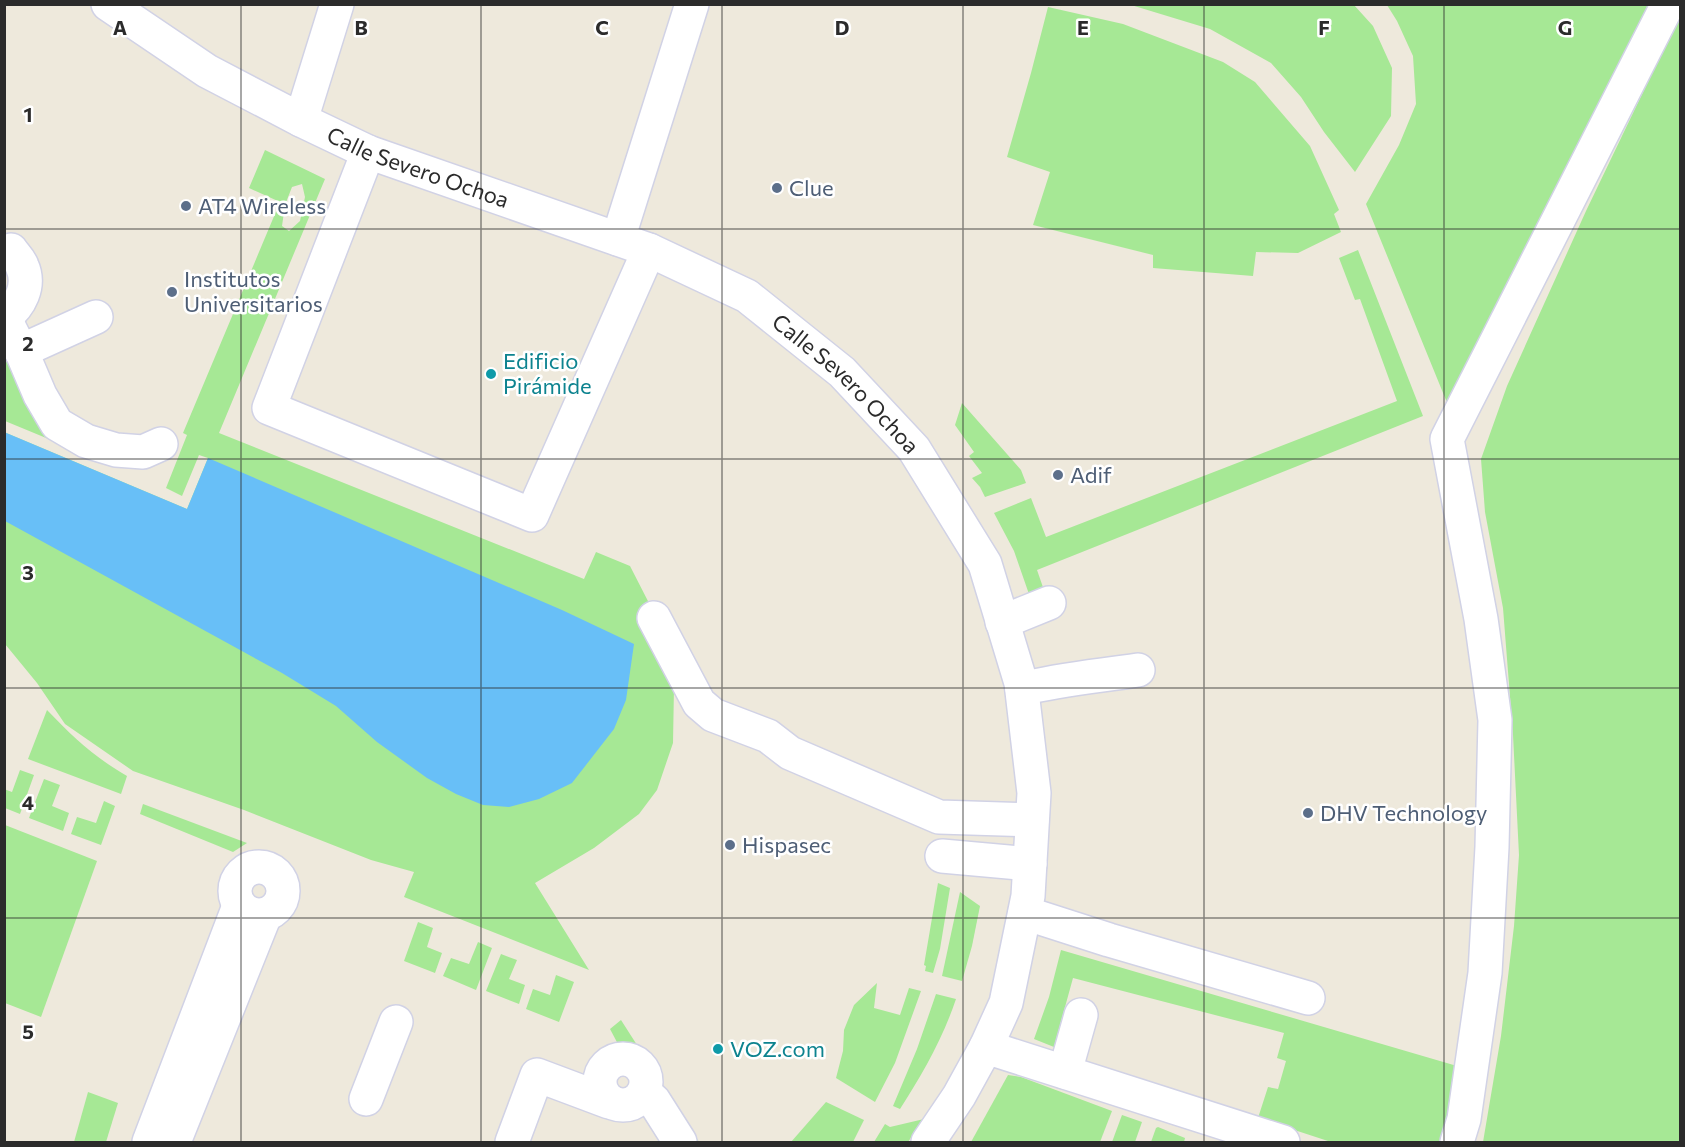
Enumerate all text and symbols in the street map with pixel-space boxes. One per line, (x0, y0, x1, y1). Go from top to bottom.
text: A (113, 15, 127, 39)
text: B (354, 15, 368, 39)
text: C (595, 15, 609, 39)
text: D (835, 15, 849, 39)
text: E (1077, 15, 1089, 39)
text: F (1318, 15, 1330, 39)
text: G (1558, 15, 1572, 39)
text: 1 (23, 102, 33, 126)
street label: Calle Severo Ochoa (323, 120, 513, 213)
place label: Clue (789, 174, 834, 201)
marker: Clue (770, 181, 784, 195)
place label: AT4 Wireless (198, 192, 326, 219)
marker: AT4 Wireless (179, 199, 193, 213)
place label: Institutos Universitarios (184, 265, 323, 317)
marker: Institutos Universitarios (165, 285, 179, 299)
street label: Calle Severo Ochoa (767, 308, 925, 459)
text: 2 (22, 331, 34, 355)
place label: Edificio Pirámide (503, 347, 592, 399)
marker: Edificio Pirámide (484, 367, 498, 381)
place label: Adif (1070, 461, 1112, 488)
marker: Adif (1051, 468, 1065, 482)
text: 3 (22, 560, 34, 584)
text: 4 (22, 790, 34, 814)
place label: DHV Technology (1320, 799, 1487, 826)
marker: DHV Technology (1301, 806, 1315, 820)
place label: Hispasec (742, 831, 831, 858)
marker: Hispasec (723, 838, 737, 852)
text: 5 (22, 1019, 34, 1043)
place label: VOZ.com (730, 1035, 825, 1062)
marker: VOZ.com (711, 1042, 725, 1056)

